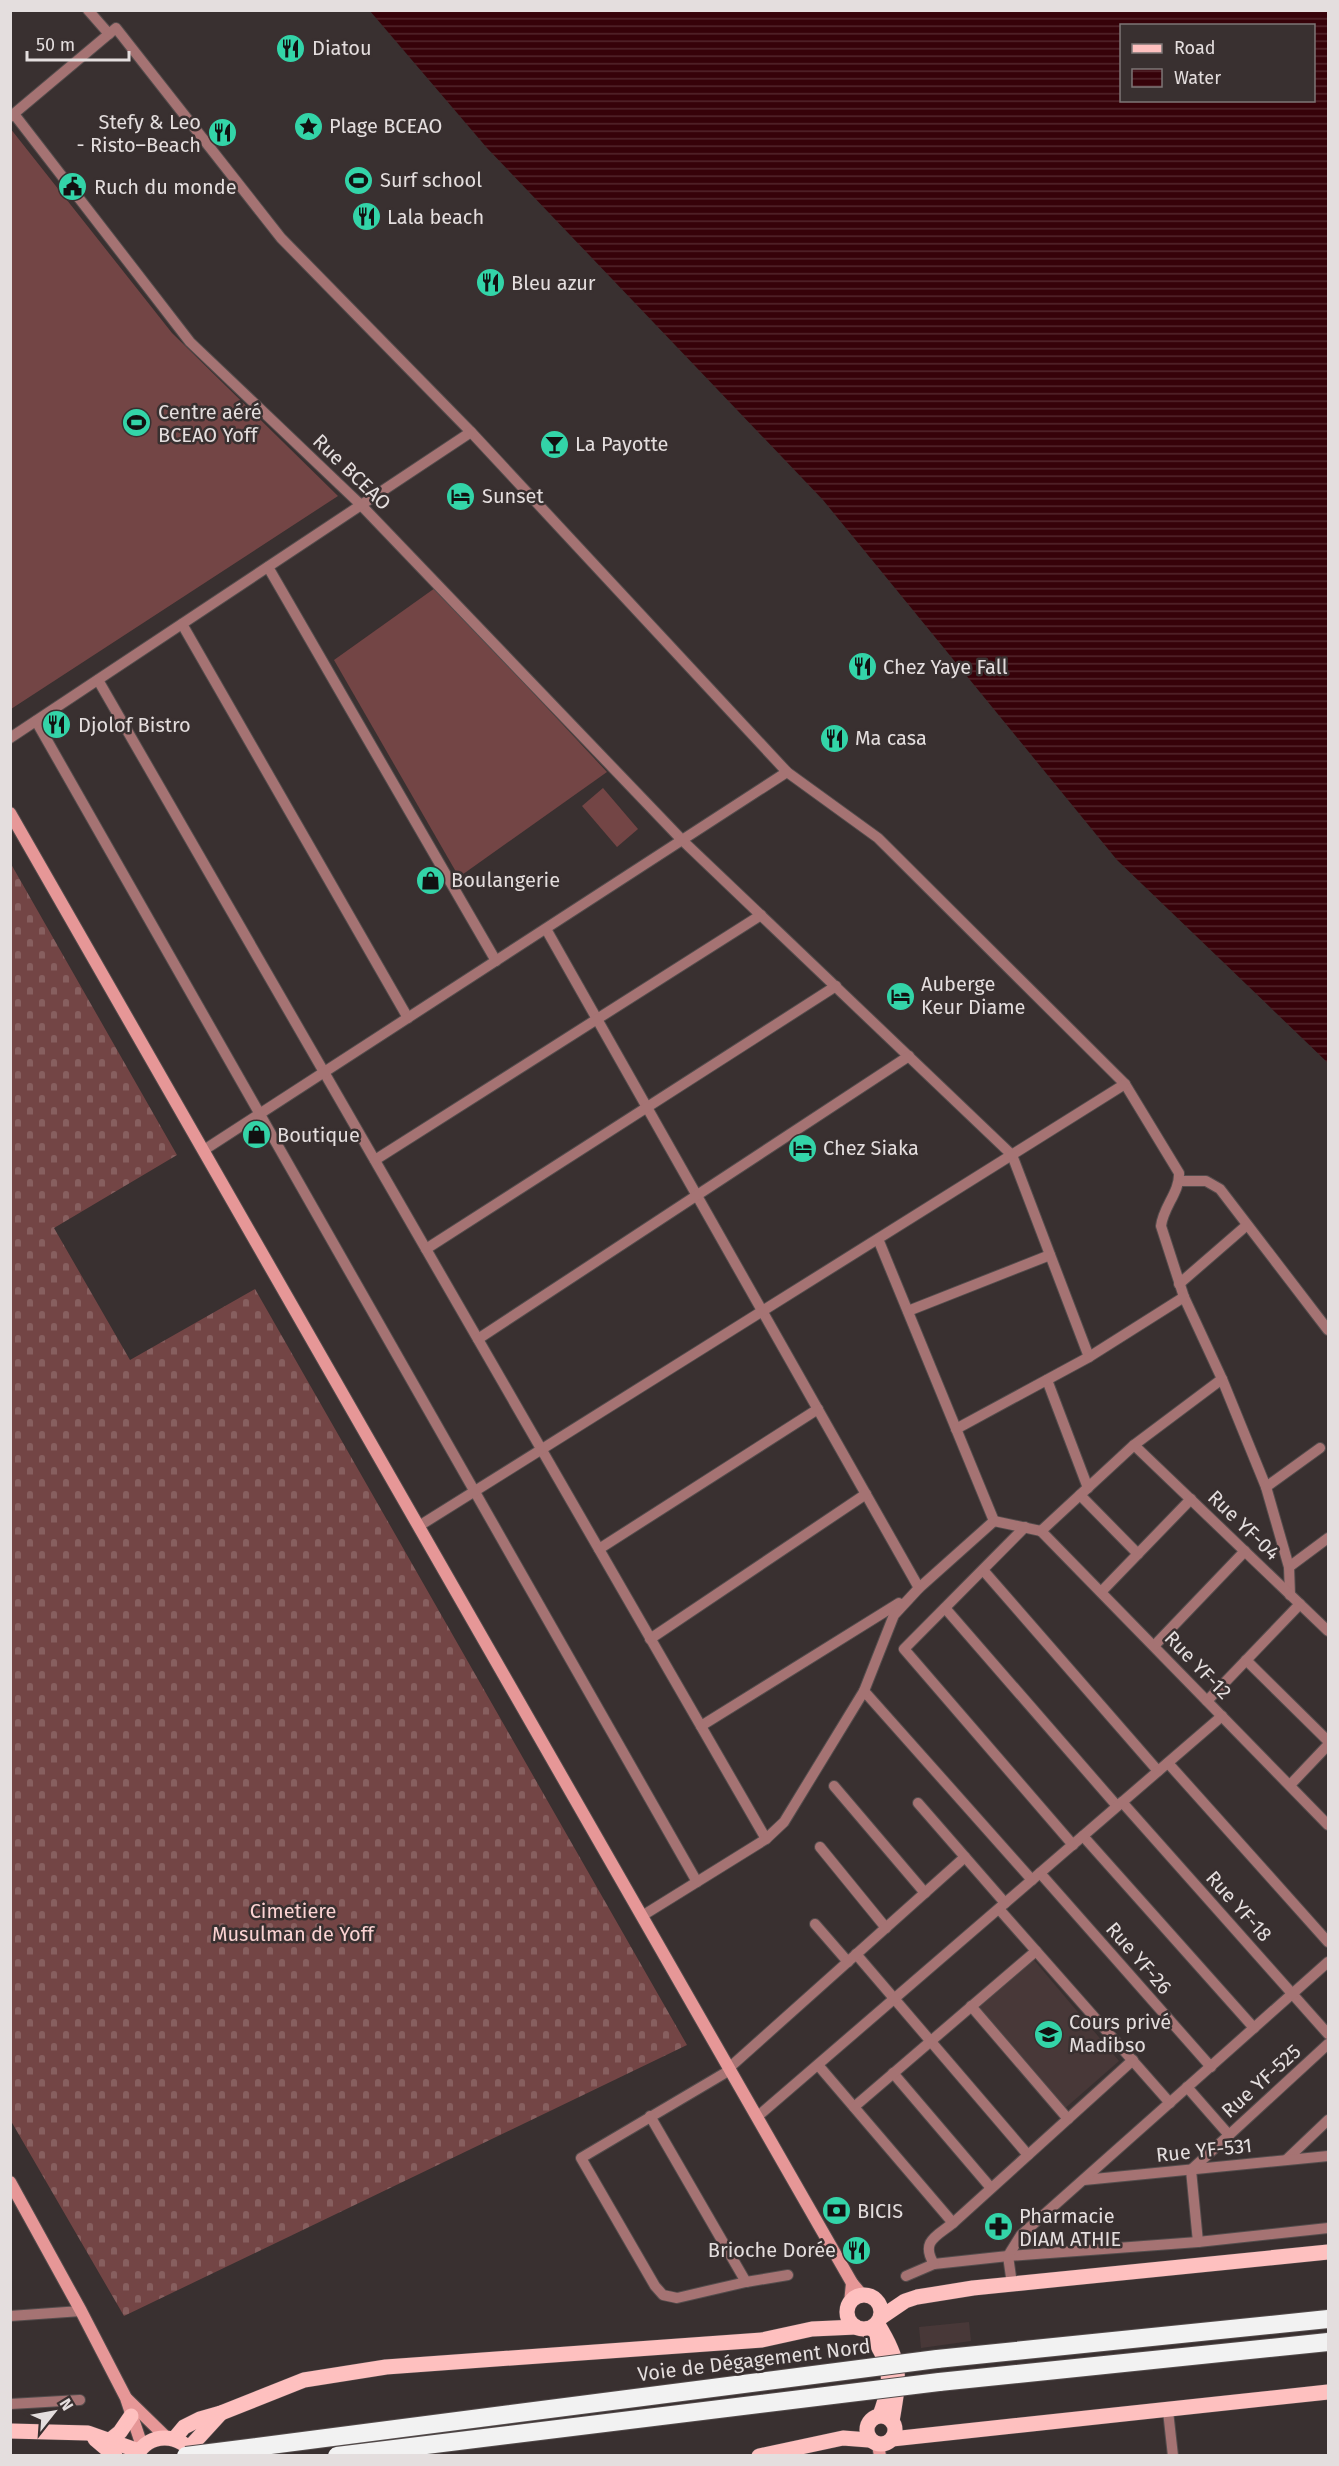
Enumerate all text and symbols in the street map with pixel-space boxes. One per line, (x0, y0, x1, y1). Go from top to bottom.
scale bar (27, 24, 129, 62)
legend (1120, 24, 1315, 102)
restaurant icon: Diatou (275, 32, 307, 64)
text: 50 m (36, 34, 75, 56)
place label: Diatou (312, 36, 372, 60)
text: Road (1174, 37, 1216, 59)
text: Water (1174, 67, 1221, 89)
place label: Stefy & Leo - Risto–Beach (77, 110, 201, 157)
place icon: Plage BCEAO (292, 110, 324, 142)
place label: Plage BCEAO (329, 114, 442, 138)
restaurant icon: Stefy & Leo - Risto–Beach (206, 117, 238, 149)
sports icon: Surf school (343, 164, 375, 196)
place label: Surf school (380, 168, 482, 192)
public building icon: Ruch du monde (57, 171, 89, 203)
place label: Ruch du monde (94, 175, 237, 199)
restaurant icon: Lala beach (350, 201, 382, 233)
place label: Lala beach (387, 205, 484, 229)
restaurant icon: Bleu azur (474, 267, 506, 299)
place label: Bleu azur (511, 271, 596, 295)
place label: Centre aéré BCEAO Yoff (158, 400, 262, 447)
sports icon: Centre aéré BCEAO Yoff (121, 407, 153, 439)
bar icon: La Payotte (538, 428, 570, 460)
street label: Rue BCEAO (308, 429, 396, 515)
place label: La Payotte (575, 432, 669, 456)
hotel icon: Sunset (445, 480, 477, 512)
place label: Sunset (482, 484, 544, 508)
restaurant icon: Chez Yaye Fall (846, 651, 878, 683)
place label: Chez Yaye Fall (883, 655, 1008, 679)
restaurant icon: Djolof Bistro (41, 709, 73, 741)
place label: Djolof Bistro (78, 713, 191, 737)
restaurant icon: Ma casa (818, 722, 850, 754)
place label: Ma casa (855, 726, 927, 750)
shop icon: Boulangerie (414, 864, 446, 896)
place label: Boulangerie (451, 868, 560, 892)
place label: Auberge Keur Diame (921, 972, 1026, 1019)
hotel icon: Auberge Keur Diame (884, 980, 916, 1012)
shop icon: Boutique (240, 1119, 272, 1151)
place label: Boutique (277, 1123, 360, 1147)
hotel icon: Chez Siaka (786, 1132, 818, 1164)
place label: Chez Siaka (823, 1136, 919, 1160)
street label: Rue YF-04 (1203, 1485, 1285, 1565)
street label: Rue YF-12 (1160, 1626, 1236, 1704)
street label: Rue YF-18 (1201, 1866, 1277, 1946)
park label: Cimetiere Musulman de Yoff (212, 1899, 375, 1946)
street label: Rue YF-26 (1101, 1917, 1177, 1999)
place label: Cours privé Madibso (1069, 2010, 1171, 2057)
school or university icon: Cours privé Madibso (1032, 2018, 1064, 2050)
street label: Rue YF-525 (1217, 2039, 1305, 2123)
street label: Rue YF-531 (1155, 2133, 1253, 2167)
bank icon: BICIS (820, 2195, 852, 2227)
place label: BICIS (857, 2199, 903, 2223)
place label: Pharmacie DIAM ATHIE (1019, 2204, 1121, 2251)
pharmacy icon: Pharmacie DIAM ATHIE (982, 2211, 1014, 2243)
restaurant icon: Brioche Dorée (841, 2234, 873, 2266)
place label: Brioche Dorée (708, 2238, 836, 2262)
street label: Voie de Dégagement Nord (636, 2334, 872, 2386)
north arrow (24, 2382, 84, 2442)
text: N (56, 2395, 77, 2414)

